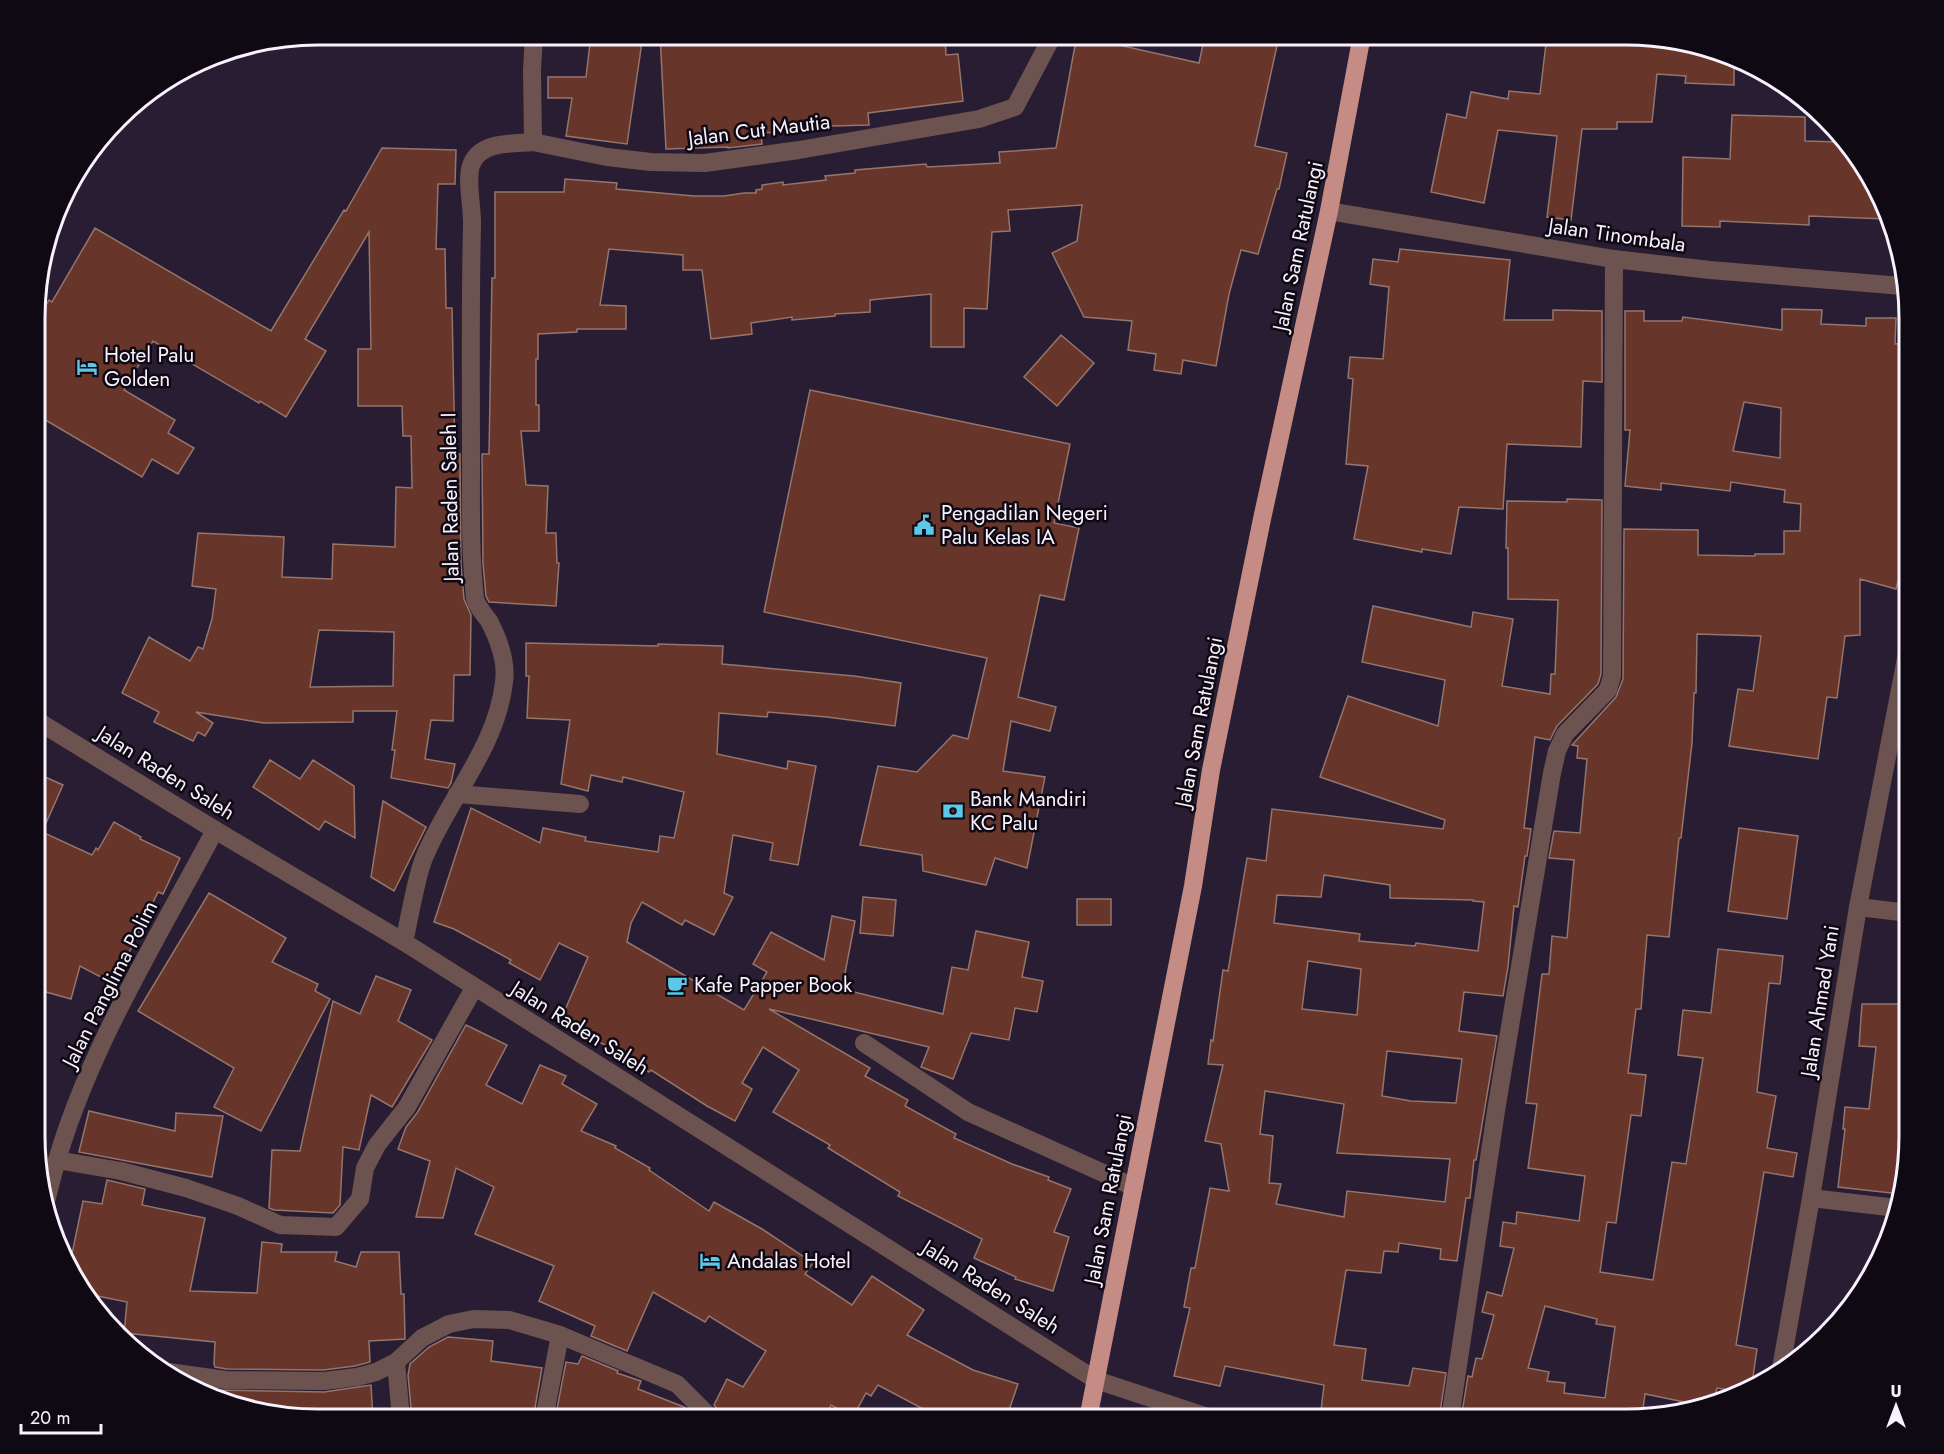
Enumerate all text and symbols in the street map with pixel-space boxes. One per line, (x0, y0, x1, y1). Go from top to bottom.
street label: Jalan Cut Mautia (683, 106, 832, 154)
street label: Jalan Sam Ratulangi (1265, 158, 1331, 337)
street label: Jalan Tinombala (1543, 210, 1688, 259)
place label: Hotel Palu Golden (104, 340, 194, 394)
hotel icon: Hotel Palu Golden (75, 355, 99, 379)
street label: Jalan Raden Saleh I (434, 412, 467, 585)
place label: Pengadilan Negeri Palu Kelas IA (941, 498, 1108, 552)
public building icon: Pengadilan Negeri Palu Kelas IA (912, 513, 936, 537)
street label: Jalan Sam Ratulangi (1167, 634, 1230, 813)
street label: Jalan Raden Saleh (89, 717, 241, 827)
place label: Bank Mandiri KC Palu (970, 784, 1087, 838)
bank icon: Bank Mandiri KC Palu (941, 799, 965, 823)
street label: Jalan Panglima Polim (54, 895, 165, 1075)
street label: Jalan Ahmad Yani (1793, 923, 1847, 1082)
place label: Kafe Papper Book (694, 970, 853, 1000)
street label: Jalan Raden Saleh (503, 972, 655, 1082)
cafe icon: Kafe Papper Book (665, 973, 689, 997)
street label: Jalan Sam Ratulangi (1076, 1111, 1139, 1290)
street label: Jalan Raden Saleh (914, 1231, 1066, 1341)
place label: Andalas Hotel (727, 1246, 851, 1276)
hotel icon: Andalas Hotel (698, 1249, 722, 1273)
north arrow (1866, 1376, 1926, 1436)
text: U (1890, 1380, 1902, 1403)
scale bar (21, 1397, 100, 1435)
text: 20 m (30, 1405, 70, 1431)

